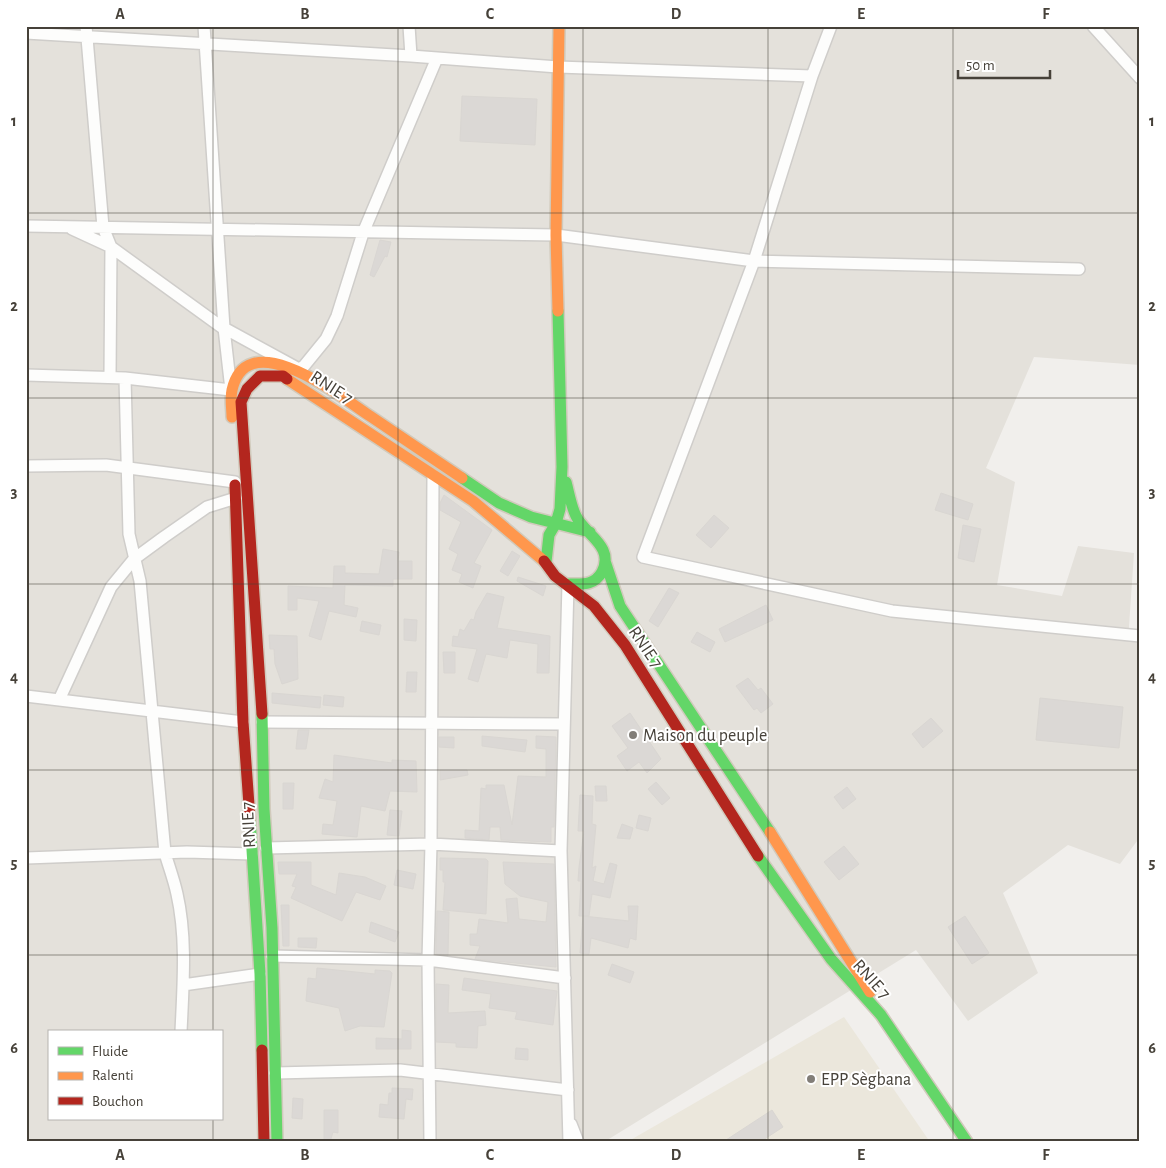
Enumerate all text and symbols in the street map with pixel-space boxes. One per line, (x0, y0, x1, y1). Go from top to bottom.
text: A (115, 6, 125, 22)
text: B (300, 6, 310, 22)
text: C (486, 6, 495, 22)
text: D (671, 6, 682, 22)
text: E (857, 6, 865, 22)
text: F (1042, 6, 1050, 22)
scale bar (958, 48, 1051, 80)
text: 50 m (966, 58, 995, 73)
text: 1 (11, 113, 17, 129)
text: 1 (1149, 113, 1155, 129)
text: 2 (10, 298, 18, 314)
text: 2 (1148, 298, 1156, 314)
street label: RNIE 7 (307, 368, 356, 408)
text: 3 (11, 484, 18, 500)
text: 3 (1149, 484, 1156, 500)
street label: RNIE 7 (625, 623, 666, 672)
text: 4 (10, 669, 18, 685)
text: 4 (1148, 669, 1156, 685)
place label: Maison du peuple (643, 727, 767, 745)
marker: Maison du peuple (627, 729, 639, 741)
street label: RNIE 7 (239, 801, 259, 849)
text: 5 (11, 855, 18, 871)
text: 5 (1149, 855, 1156, 871)
street label: RNIE 7 (849, 956, 893, 1003)
legend (48, 1030, 222, 1120)
text: 6 (10, 1040, 18, 1056)
text: 6 (1148, 1040, 1156, 1056)
text: Fluide (92, 1044, 128, 1059)
text: Ralenti (92, 1068, 134, 1083)
place label: EPP Sègbana (821, 1071, 911, 1089)
marker: EPP Sègbana (805, 1073, 817, 1085)
text: Bouchon (92, 1094, 143, 1109)
text: A (115, 1147, 125, 1163)
text: B (300, 1147, 310, 1163)
text: C (486, 1147, 495, 1163)
text: D (671, 1147, 682, 1163)
text: E (857, 1147, 865, 1163)
text: F (1042, 1147, 1050, 1163)

